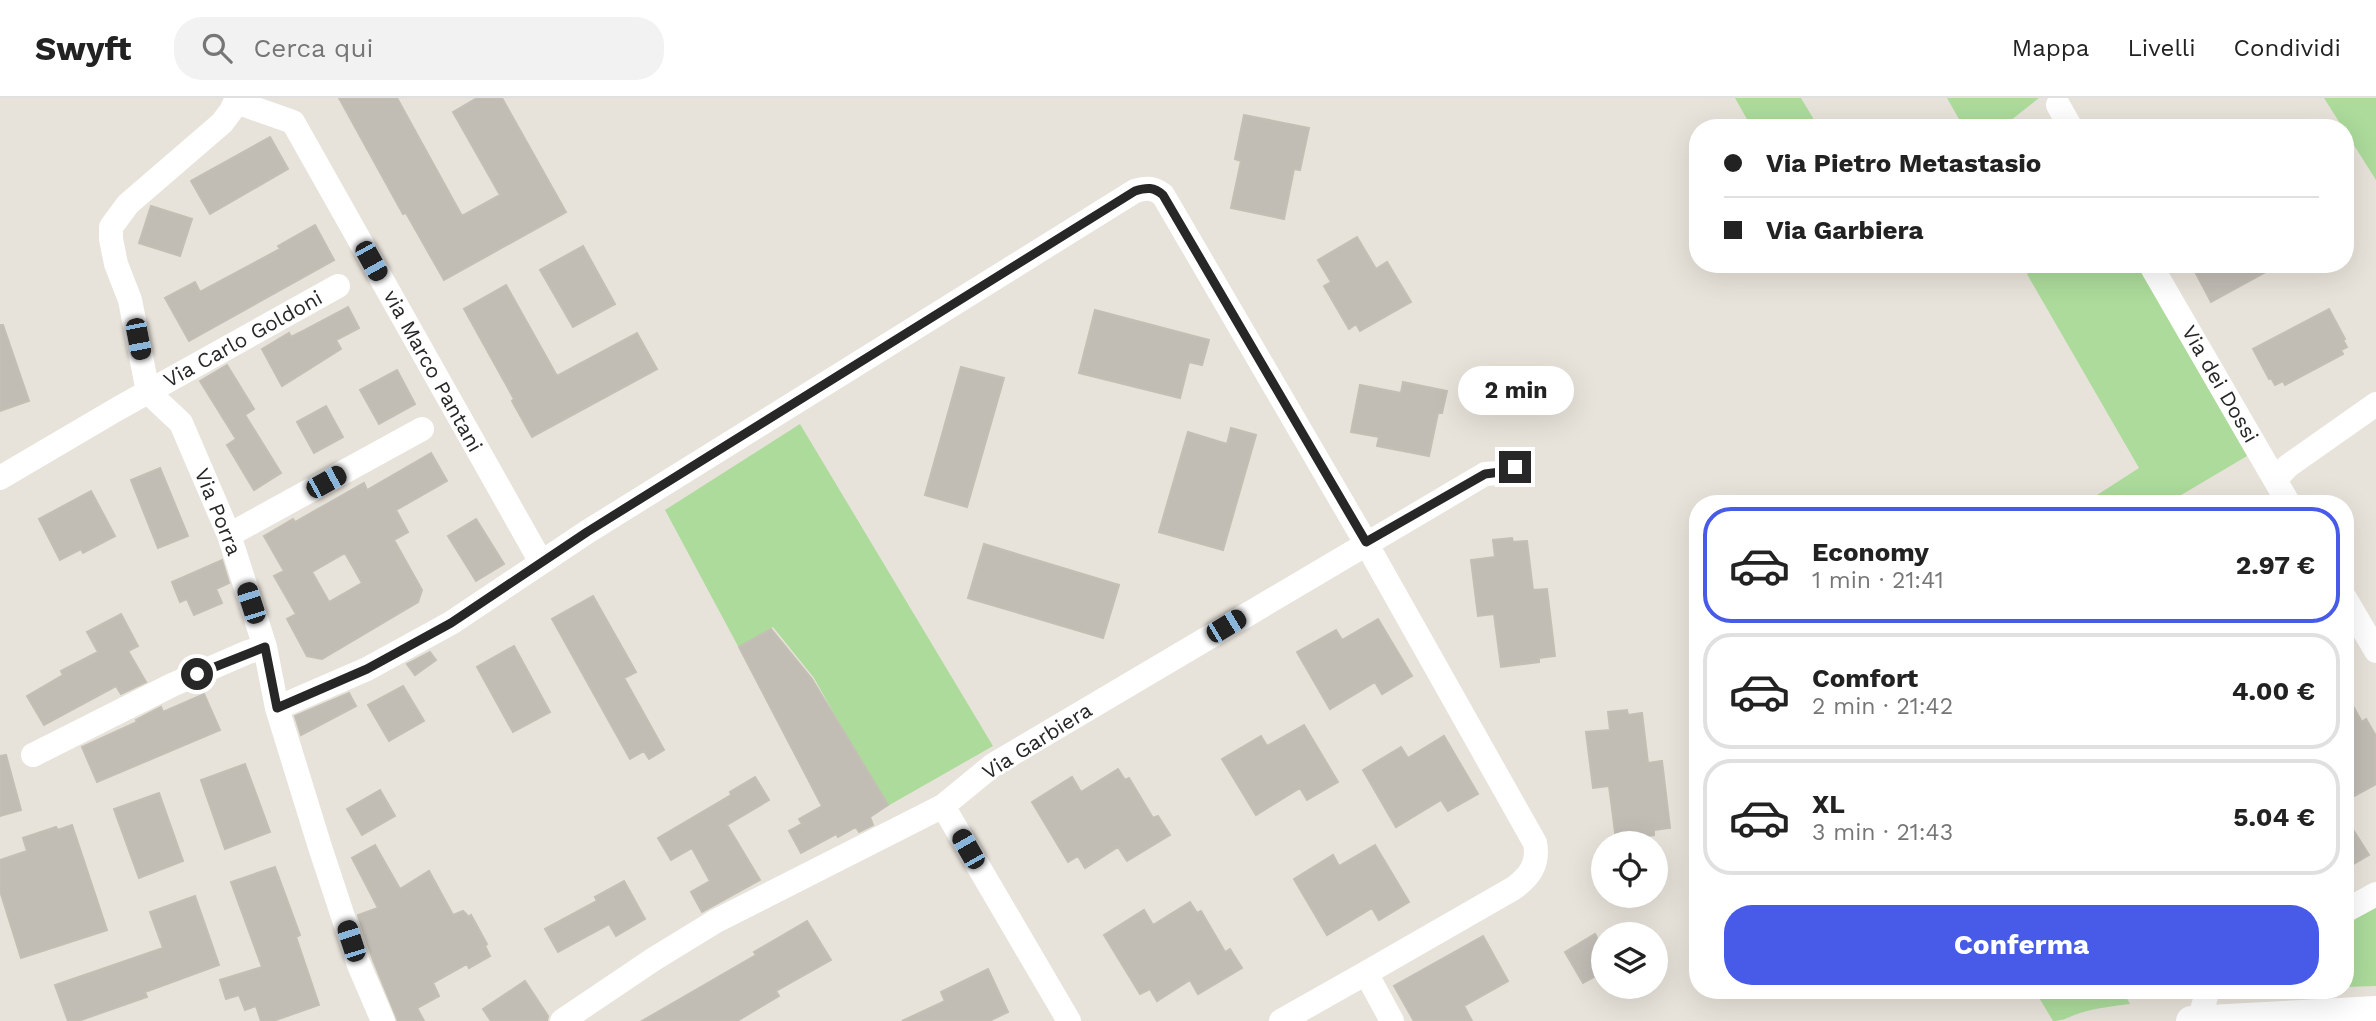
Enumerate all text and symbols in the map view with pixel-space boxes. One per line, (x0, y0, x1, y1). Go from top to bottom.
search box (174, 17, 664, 80)
text: Swyft (35, 29, 132, 68)
icon: search (198, 29, 236, 67)
text: Cerca qui (254, 33, 373, 63)
text: Mappa (2012, 34, 2089, 62)
text: Livelli (2127, 34, 2196, 62)
text: Condividi (2234, 34, 2341, 62)
text: Via Pietro Metastasio (1766, 148, 2041, 178)
text: Via Garbiera (1766, 215, 1924, 245)
car (352, 238, 391, 284)
street label: Via Carlo Goldoni (159, 285, 326, 392)
street label: via Marco Pantani (379, 285, 488, 456)
car (124, 316, 153, 362)
street label: Via dei Dossi (2177, 321, 2264, 447)
callout: 2 min (1457, 366, 1573, 414)
text: 2 min (1485, 377, 1547, 404)
route end (1499, 451, 1531, 483)
car (303, 463, 350, 501)
street label: Via Porra (190, 465, 247, 559)
icon: car (1728, 534, 1791, 597)
text: Economy (1812, 537, 1929, 567)
text: 2.97 € (2236, 550, 2315, 580)
text: 1 min · 21:41 (1812, 567, 1944, 594)
car (235, 580, 268, 626)
car (1203, 606, 1250, 646)
route start (181, 658, 213, 690)
icon: car (1728, 660, 1791, 723)
text: Comfort (1812, 663, 1918, 693)
text: 4.00 € (2232, 676, 2315, 706)
text: 2 min · 21:42 (1812, 693, 1953, 720)
street label: Via Garbiera (977, 697, 1096, 784)
icon: car (1728, 786, 1791, 849)
text: XL (1812, 789, 1845, 819)
text: 5.04 € (2233, 802, 2315, 832)
text: 3 min · 21:43 (1812, 819, 1953, 846)
car (949, 826, 988, 872)
map controls (1591, 831, 1668, 999)
button: locate (1591, 831, 1668, 908)
button: Conferma (1724, 905, 2319, 985)
car (335, 918, 368, 964)
button: layers (1591, 922, 1668, 999)

